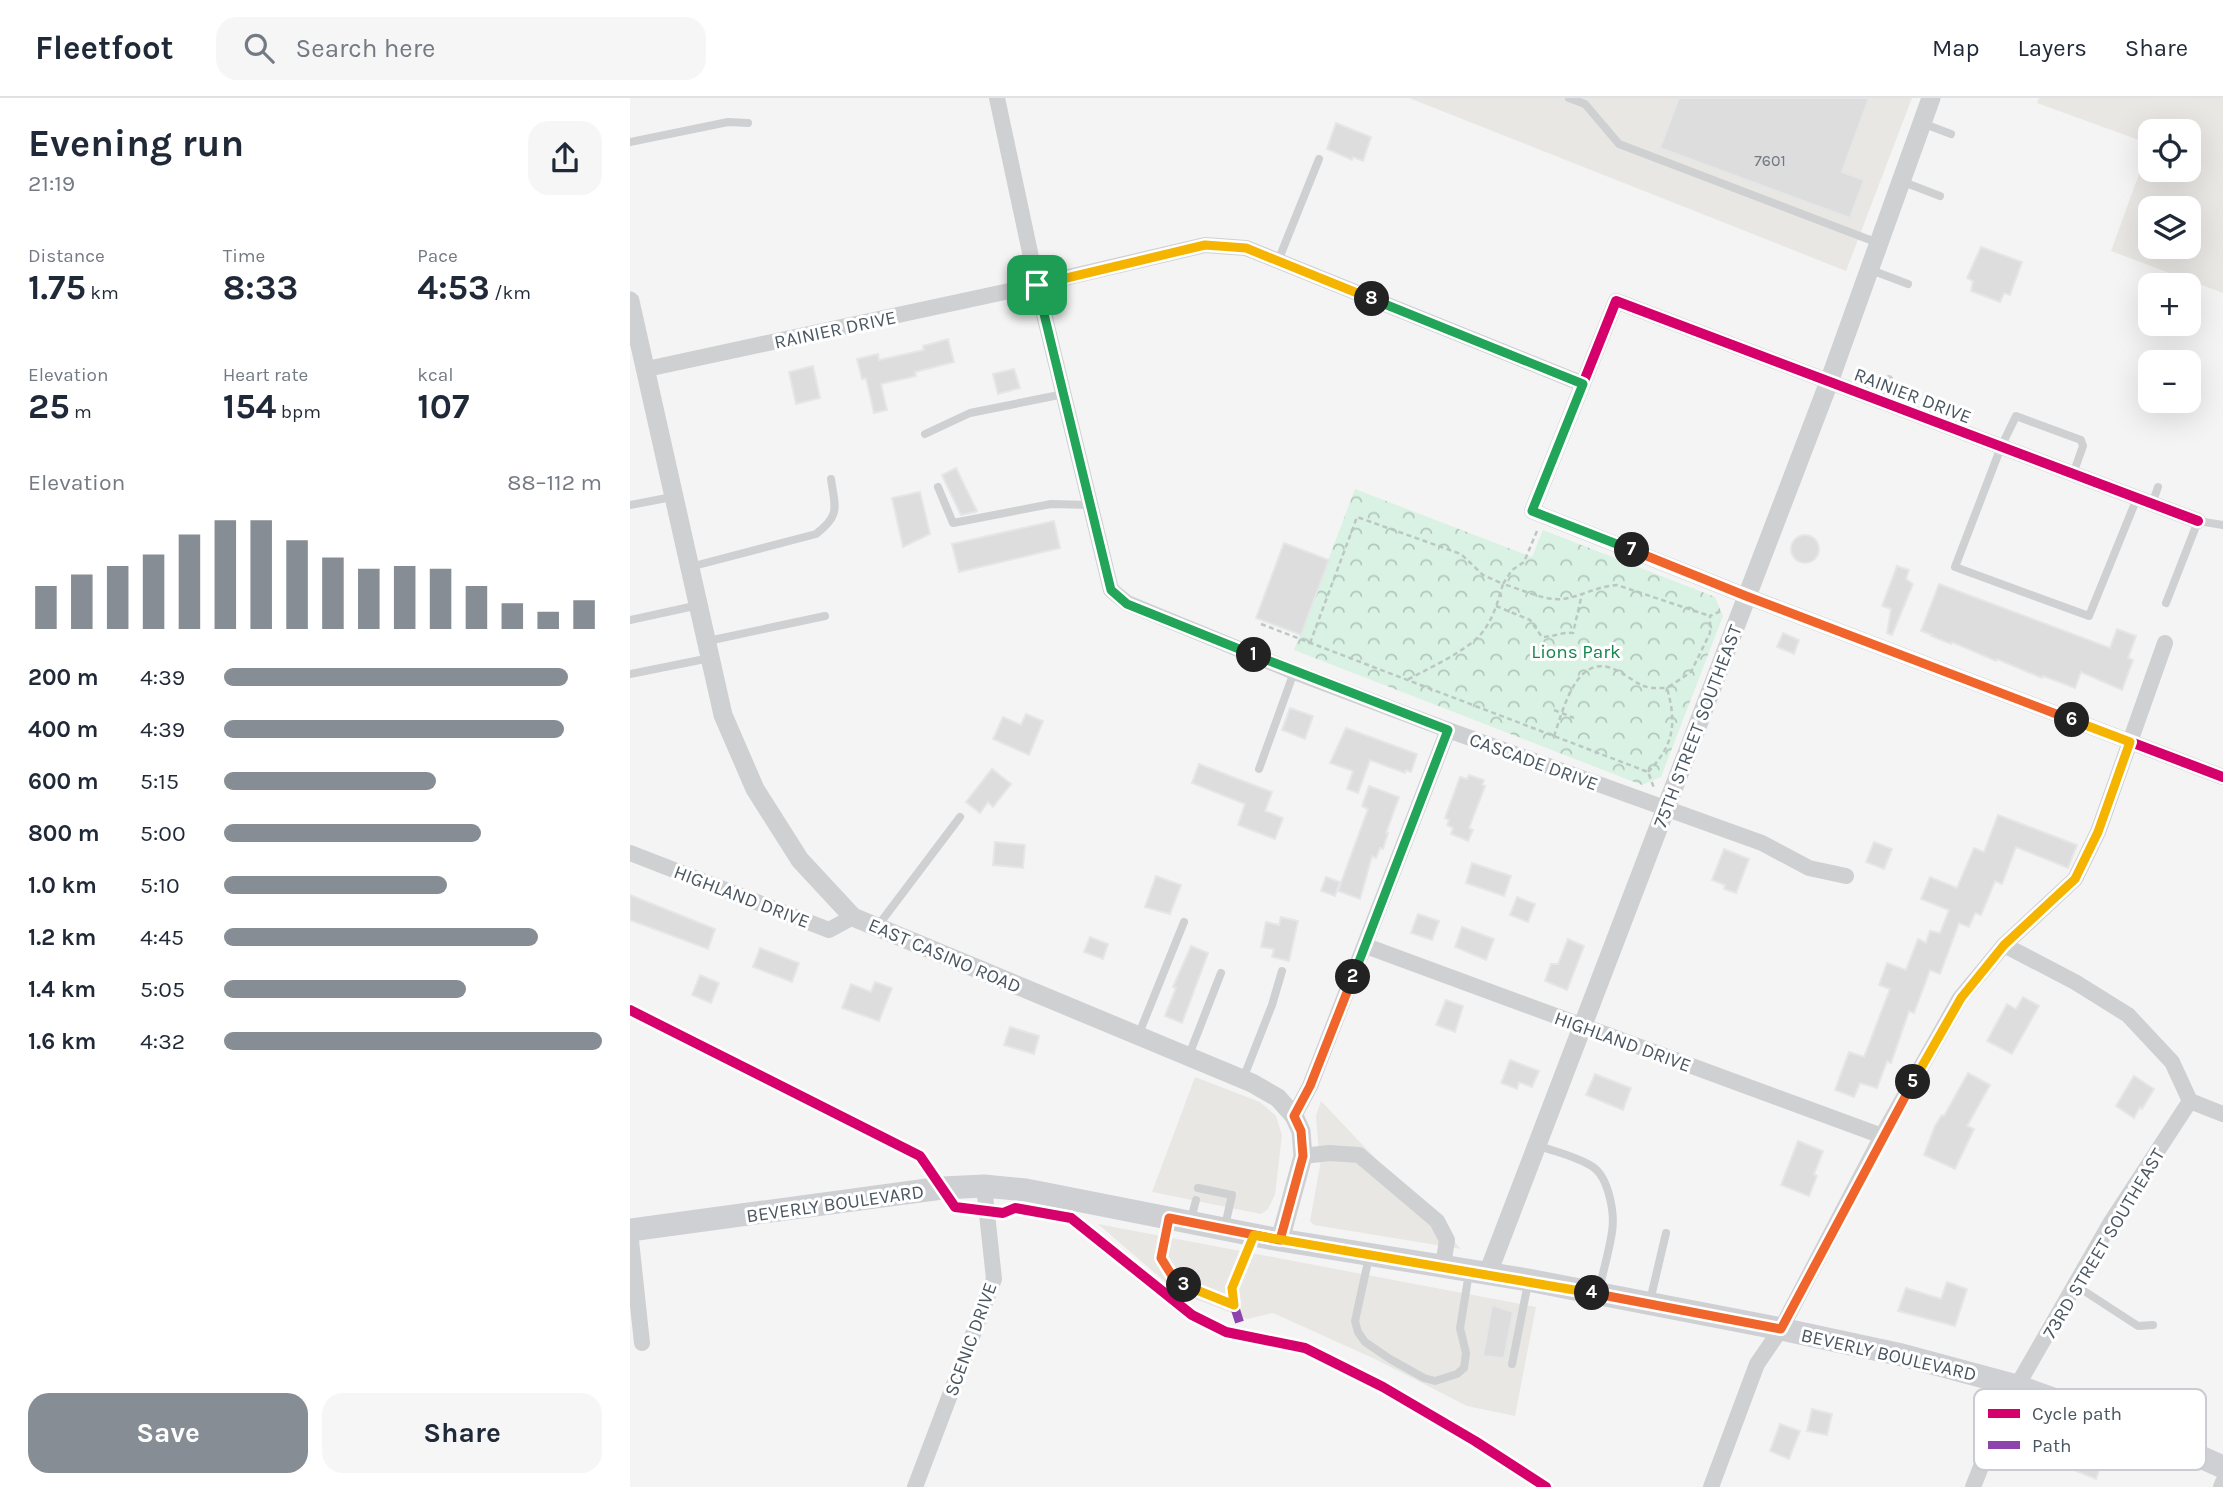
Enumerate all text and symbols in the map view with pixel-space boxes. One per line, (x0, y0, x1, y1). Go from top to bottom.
search box (216, 17, 706, 80)
text: Fleetfoot (35, 29, 174, 67)
icon: search (240, 29, 278, 67)
text: Search here (296, 33, 435, 64)
text: Map (1932, 34, 1980, 62)
text: Layers (2018, 34, 2087, 62)
text: Share (2125, 34, 2188, 62)
map controls (2138, 119, 2201, 413)
button: locate (2138, 119, 2201, 182)
text: Evening run (28, 121, 244, 166)
button: share (528, 121, 602, 195)
house number: 7601 (1754, 151, 1786, 170)
text: 21:19 (28, 170, 75, 197)
button: layers (2138, 196, 2201, 259)
text: Distance (28, 245, 105, 267)
text: Time (223, 245, 265, 267)
text: Pace (417, 245, 458, 267)
pin (1007, 255, 1067, 315)
icon: arrive (1018, 266, 1056, 304)
text: 1.75 (28, 267, 86, 308)
text: 8:33 (223, 267, 298, 308)
text: 4:53 (417, 267, 490, 308)
button: + (2138, 273, 2201, 336)
text: km (86, 282, 119, 304)
text: /km (490, 282, 531, 304)
pin: 8 (1354, 282, 1390, 316)
text: 8 (1365, 287, 1378, 309)
street label: RAINIER DRIVE (772, 306, 898, 354)
button: − (2138, 350, 2201, 413)
street label: RAINIER DRIVE (1851, 363, 1974, 428)
text: Elevation (28, 364, 108, 386)
text: Heart rate (223, 364, 308, 386)
text: kcal (417, 364, 454, 386)
text: 25 (28, 386, 70, 427)
text: 154 (223, 386, 276, 427)
text: 107 (417, 386, 469, 427)
text: m (70, 401, 92, 423)
text: bpm (276, 401, 321, 423)
text: Elevation (28, 469, 125, 496)
text: 88–112 m (507, 469, 602, 496)
pin: 7 (1614, 532, 1650, 568)
text: 7 (1627, 538, 1636, 560)
street label: 75TH STREET SOUTHEAST (1649, 621, 1747, 831)
pin: 1 (1236, 638, 1272, 672)
park label: Lions Park (1531, 641, 1621, 663)
text: 1 (1250, 643, 1257, 665)
text: 200 m (28, 664, 99, 691)
text: 4:39 (140, 664, 185, 691)
pin: 6 (2054, 702, 2090, 738)
text: 6 (2066, 708, 2077, 730)
text: 400 m (28, 716, 98, 743)
text: 4:39 (140, 716, 185, 743)
street label: CASCADE DRIVE (1466, 728, 1601, 795)
text: 600 m (28, 768, 99, 795)
text: 5:15 (140, 768, 179, 795)
text: 800 m (28, 820, 100, 847)
text: 5:00 (140, 820, 186, 847)
street label: HIGHLAND DRIVE (671, 861, 813, 933)
text: 1.0 km (28, 872, 97, 899)
text: 5:10 (140, 872, 180, 899)
street label: EAST CASINO ROAD (865, 914, 1024, 998)
text: 1.2 km (28, 924, 96, 951)
text: 4:45 (140, 924, 184, 951)
pin: 2 (1336, 960, 1370, 994)
text: 2 (1347, 965, 1358, 987)
text: 1.4 km (28, 976, 96, 1003)
text: 5:05 (140, 976, 185, 1003)
street label: HIGHLAND DRIVE (1551, 1007, 1694, 1077)
text: 1.6 km (28, 1028, 96, 1055)
text: 4:32 (140, 1028, 185, 1055)
pin: 5 (1896, 1065, 1930, 1100)
text: 5 (1907, 1070, 1918, 1092)
street label: 73RD STREET SOUTHEAST (2038, 1144, 2170, 1343)
street label: BEVERLY BOULEVARD (745, 1181, 925, 1227)
pin: 3 (1166, 1268, 1202, 1302)
text: 3 (1178, 1273, 1189, 1295)
pin: 4 (1574, 1276, 1609, 1310)
street label: SCENIC DRIVE (940, 1280, 1002, 1399)
text: 4 (1586, 1281, 1597, 1303)
street label: BEVERLY BOULEVARD (1799, 1324, 1979, 1386)
legend (1974, 1389, 2206, 1470)
button: Save (28, 1393, 308, 1473)
button: Share (322, 1393, 602, 1473)
text: Cycle path (2032, 1403, 2122, 1425)
text: Path (2032, 1435, 2072, 1457)

